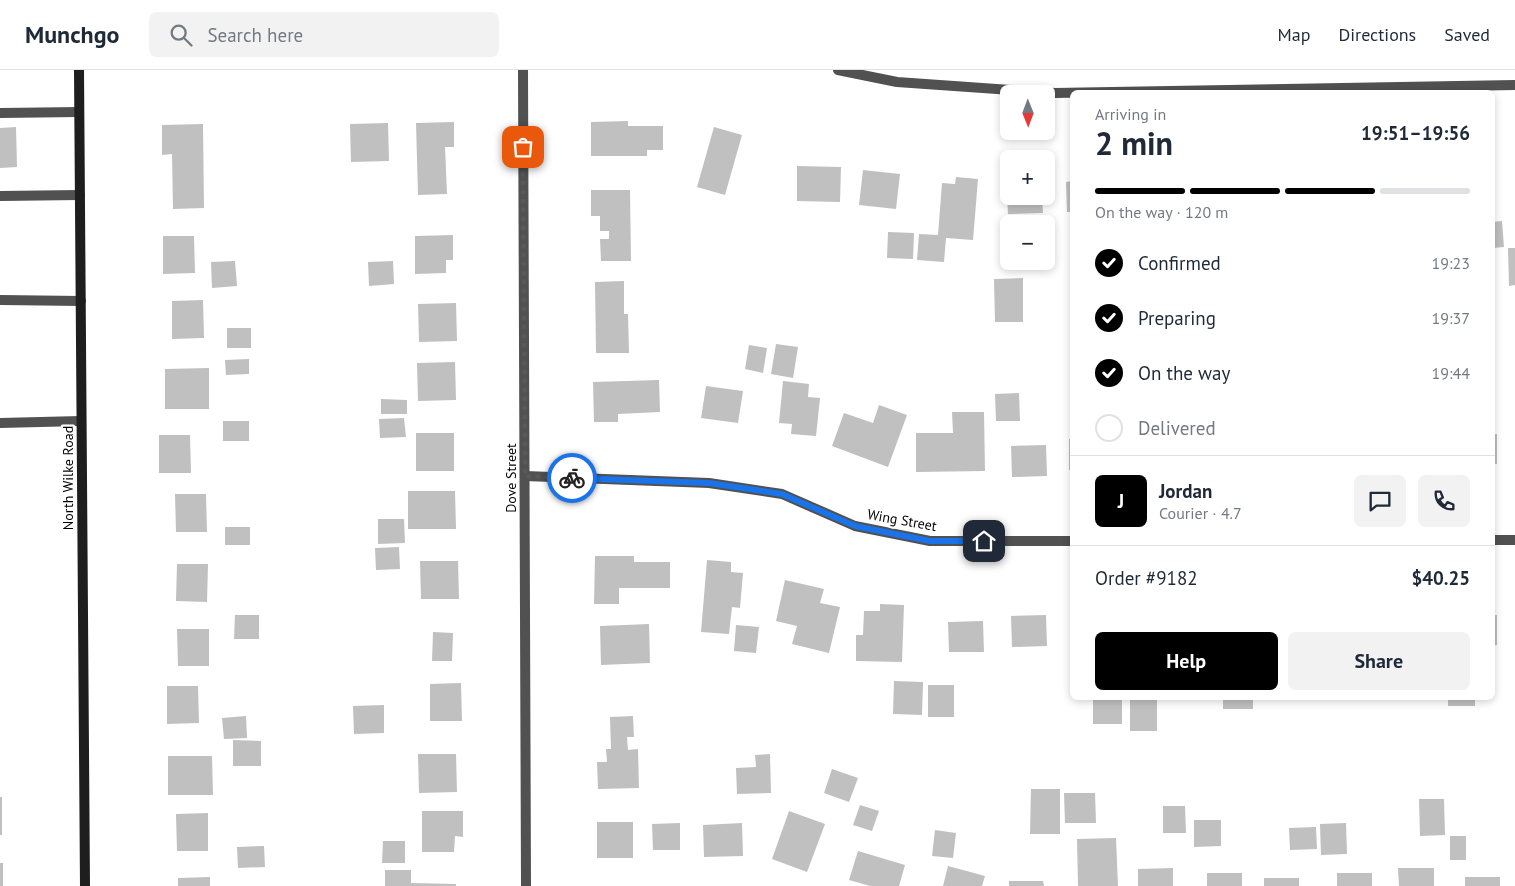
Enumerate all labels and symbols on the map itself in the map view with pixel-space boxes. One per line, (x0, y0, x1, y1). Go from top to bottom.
north arrow (1000, 85, 1055, 140)
pin (502, 126, 544, 168)
street label: North Wilke Road (59, 426, 77, 530)
street label: Dove Street (502, 443, 520, 513)
courier (547, 453, 597, 503)
street label: Wing Street (866, 505, 938, 535)
pin (963, 520, 1005, 562)

